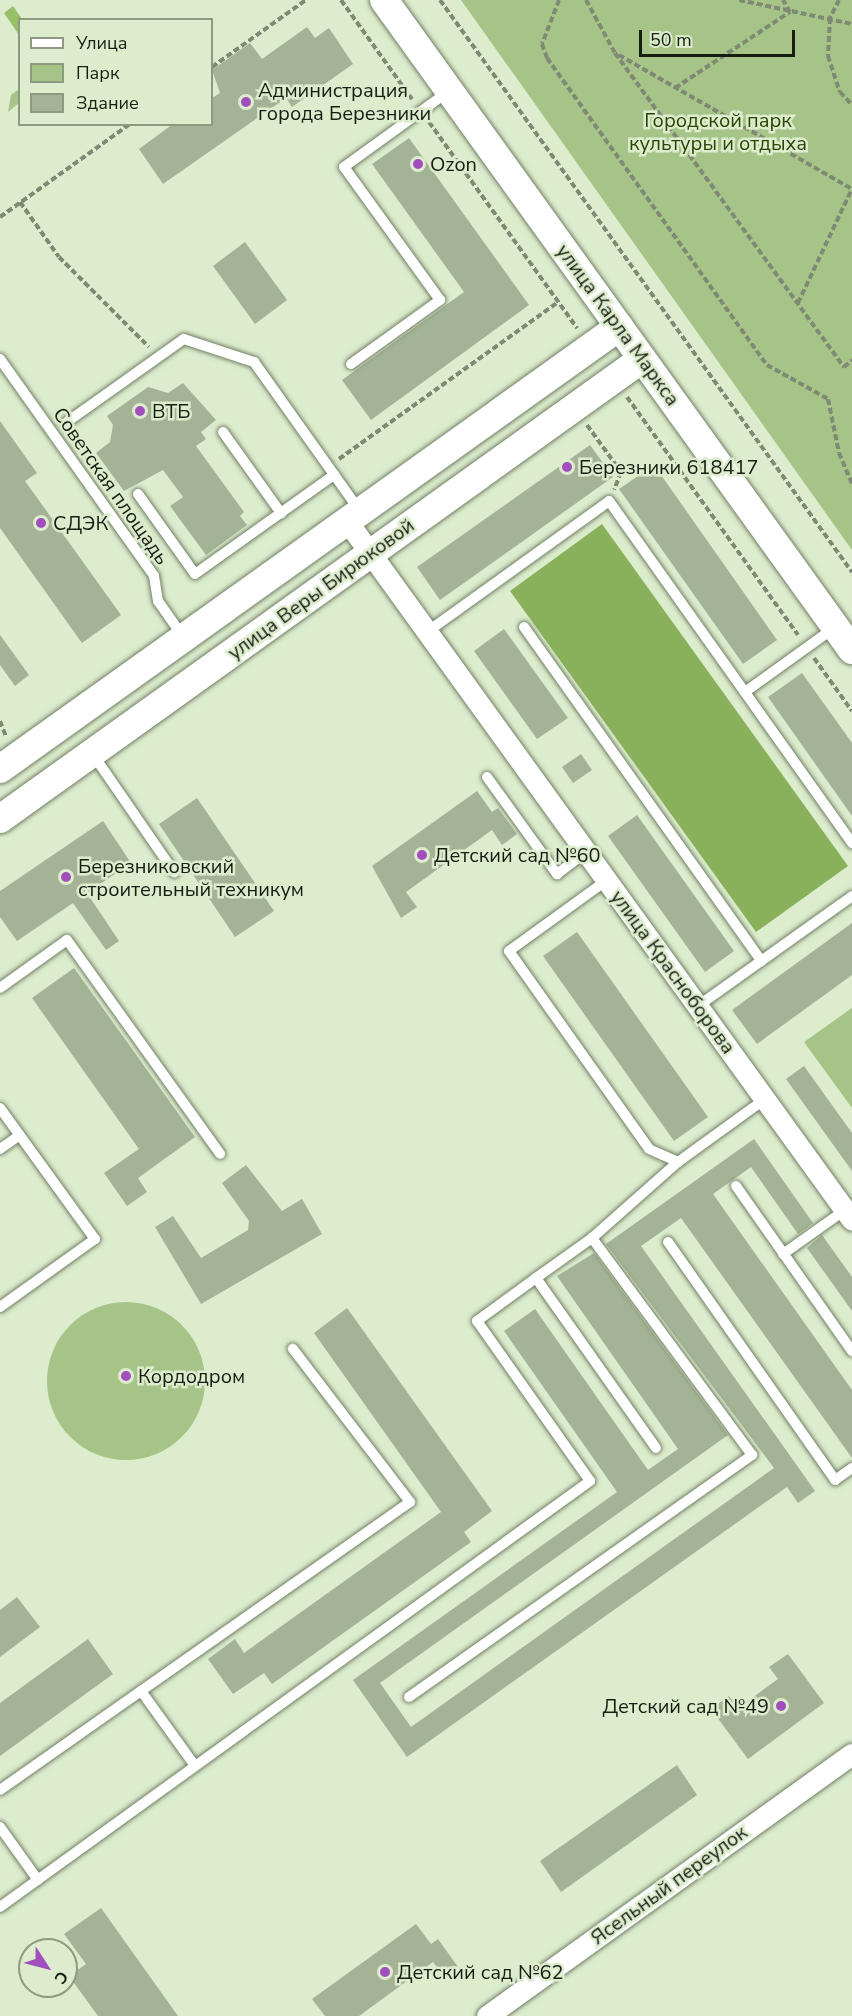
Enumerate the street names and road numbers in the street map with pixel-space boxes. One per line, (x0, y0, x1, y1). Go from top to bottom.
street label: улица Карла Маркса (551, 239, 685, 411)
street label: Советская площадь (48, 403, 174, 569)
street label: улица Веры Бирюковой (223, 513, 419, 665)
street label: улица Красноборова (606, 885, 740, 1059)
street label: Ясельный переулок (586, 1820, 752, 1950)

